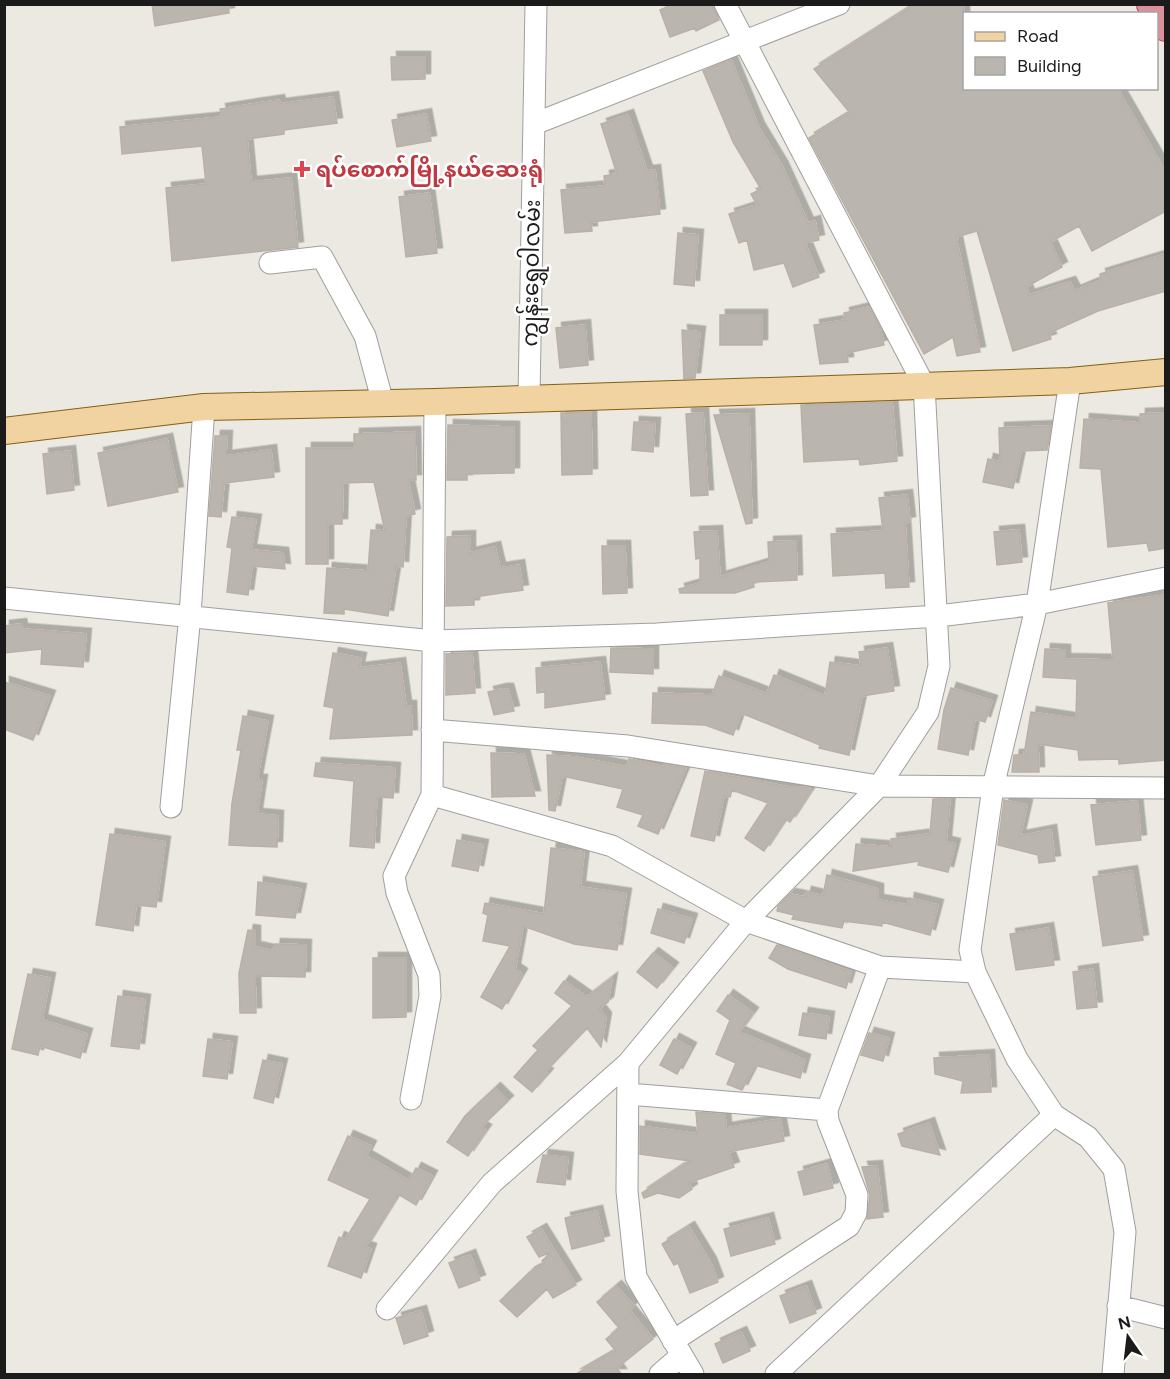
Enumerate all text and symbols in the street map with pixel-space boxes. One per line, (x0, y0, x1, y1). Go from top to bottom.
legend (963, 12, 1158, 90)
text: Road (1017, 25, 1058, 47)
text: Building (1017, 55, 1082, 77)
place label: ရပ်စောက်မြို့နယ်ဆေးရုံ (316, 154, 543, 187)
marker: ရပ်စောက်မြို့နယ်ဆေးရုံ (293, 160, 311, 178)
street label: ကျွန်းရွှေဝါလမ်း (514, 199, 552, 347)
north arrow (1098, 1307, 1158, 1367)
text: N (1116, 1312, 1133, 1334)

